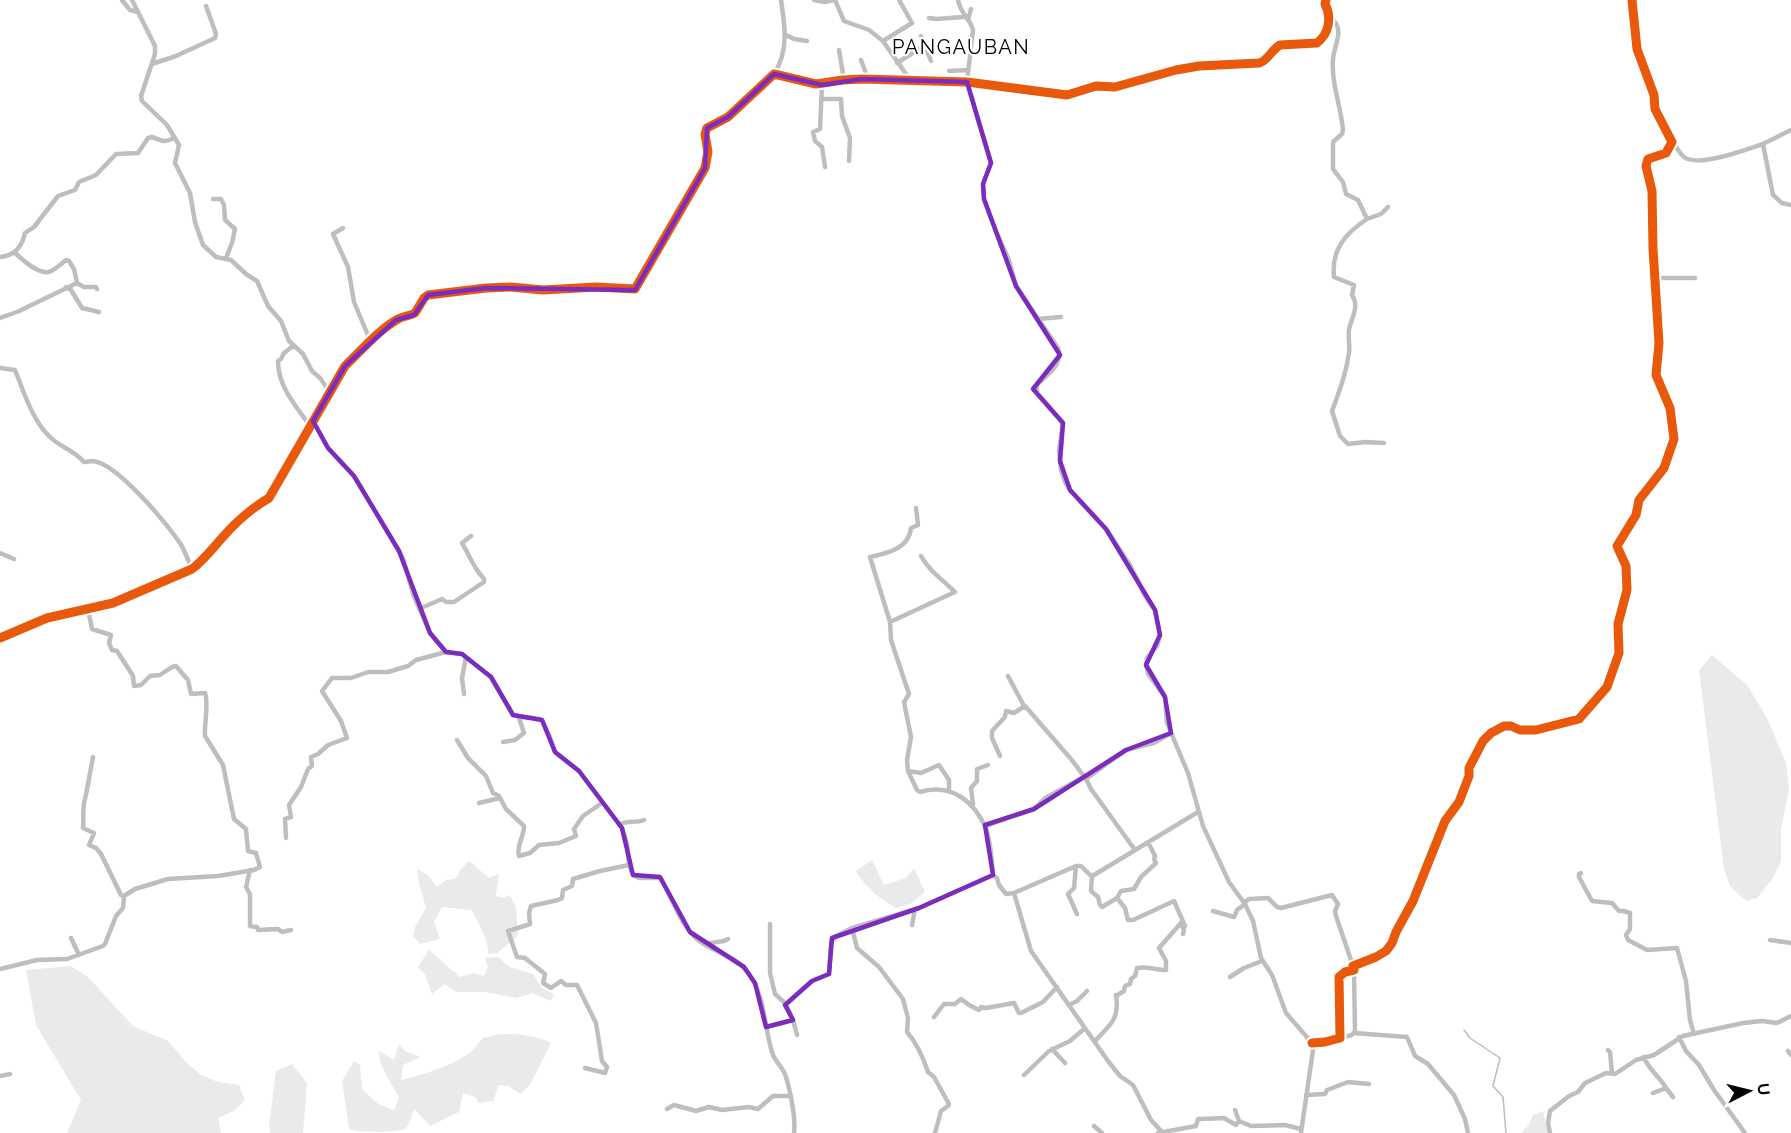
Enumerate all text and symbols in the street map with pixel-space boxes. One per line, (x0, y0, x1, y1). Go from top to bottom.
district label: PANGAUBAN (892, 35, 1030, 59)
north arrow (1719, 1061, 1779, 1121)
text: U (1753, 1082, 1774, 1096)

